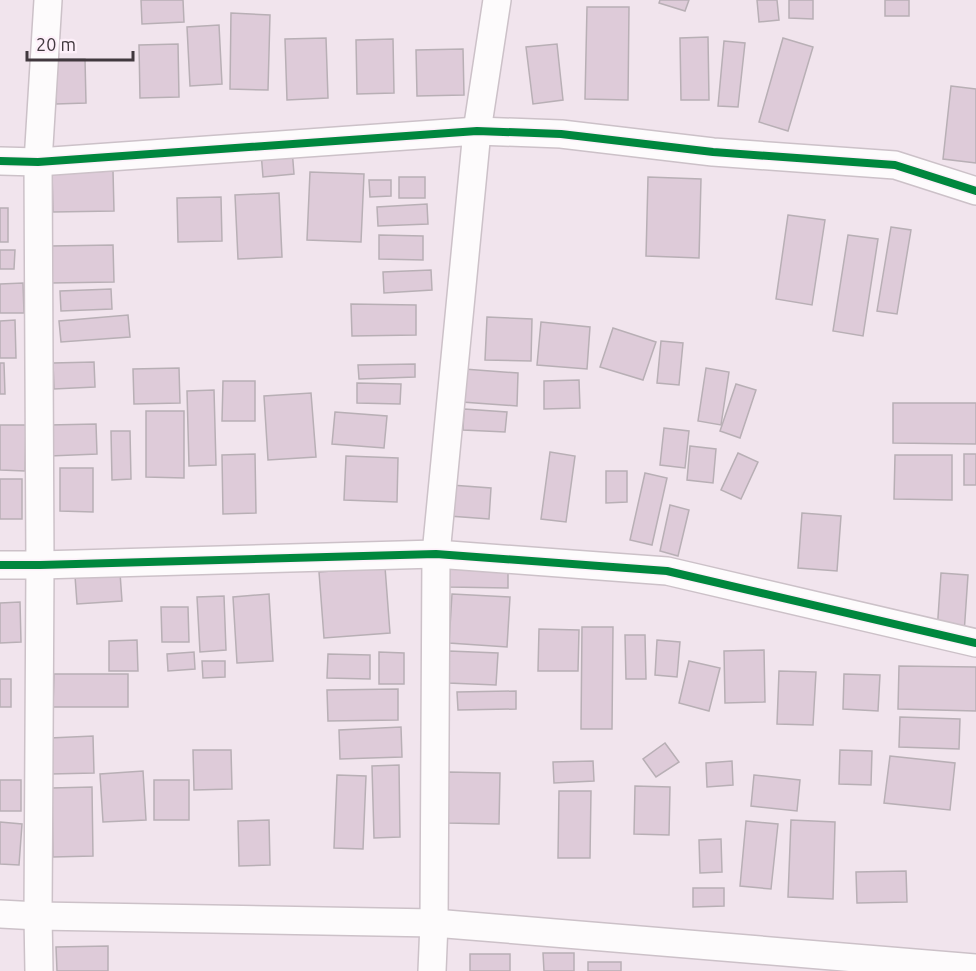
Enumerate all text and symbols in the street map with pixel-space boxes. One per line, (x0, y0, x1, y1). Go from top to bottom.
scale bar (27, 24, 134, 62)
text: 20 m (36, 34, 76, 54)

